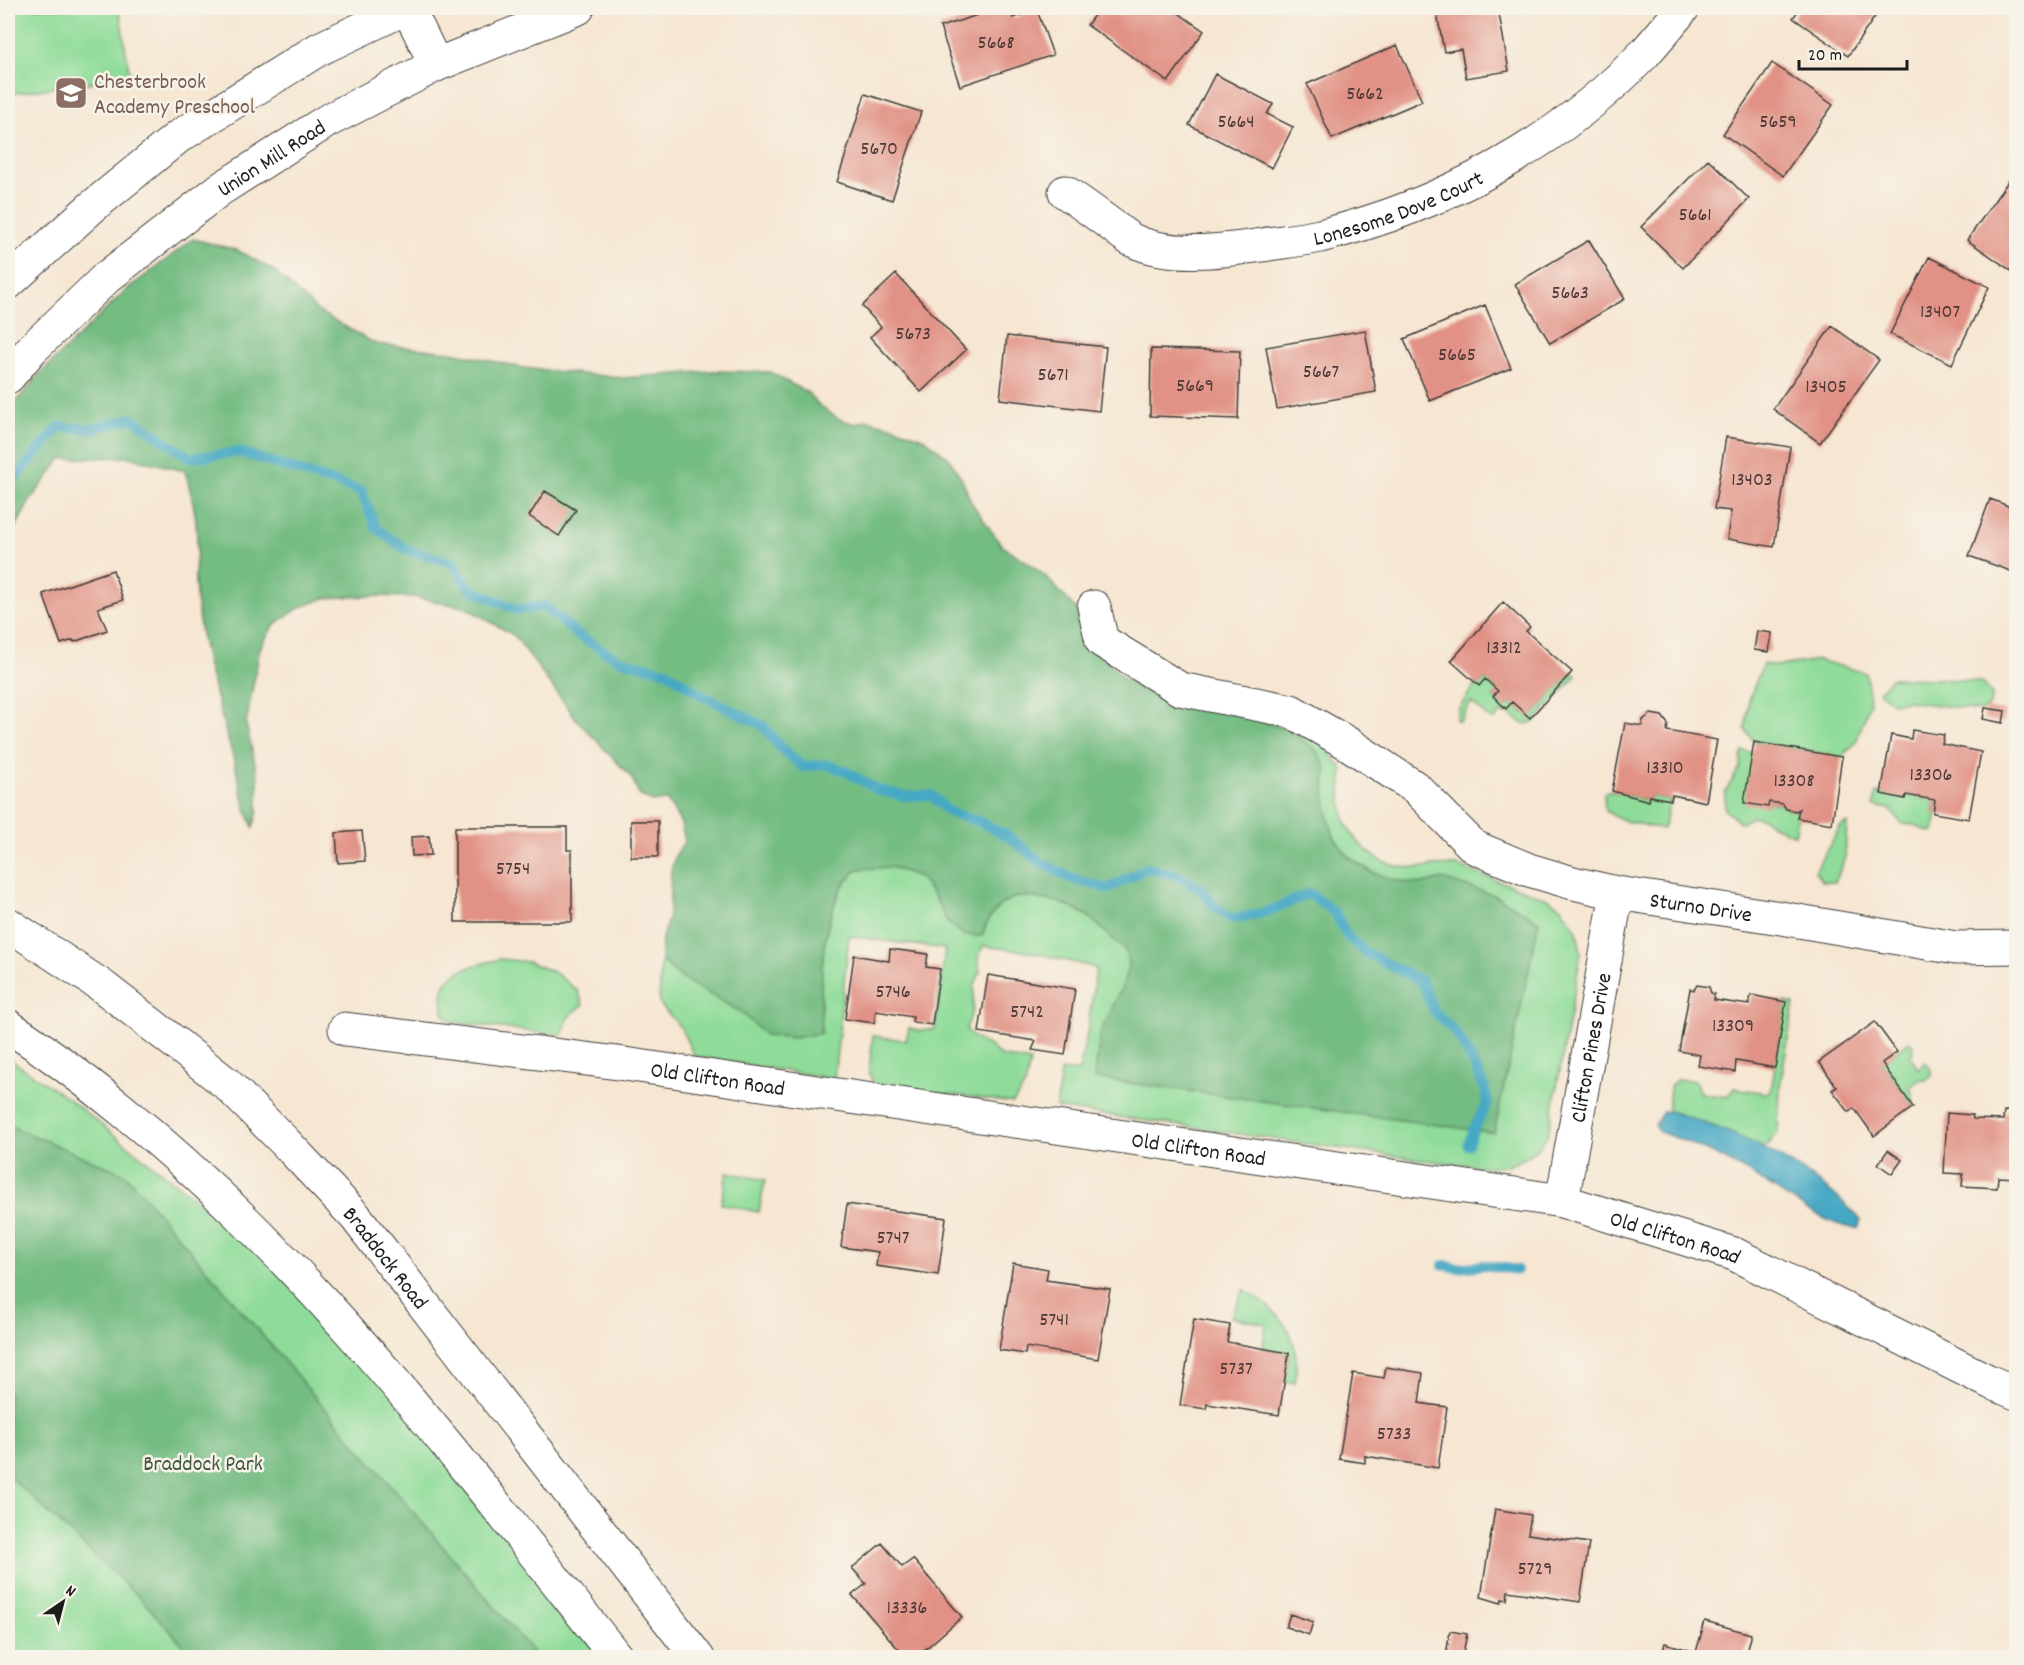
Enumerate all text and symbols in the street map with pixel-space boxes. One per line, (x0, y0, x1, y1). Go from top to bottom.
house number: 5668 (978, 30, 1014, 58)
scale bar (1799, 33, 1907, 71)
text: 20 m (1808, 44, 1842, 69)
place label: Chesterbrook Academy Preschool (94, 68, 255, 124)
school or university icon: Chesterbrook Academy Preschool (53, 75, 89, 111)
house number: 5662 (1346, 81, 1384, 109)
house number: 5664 (1217, 109, 1255, 137)
house number: 5659 (1759, 109, 1797, 137)
street label: Union Mill Road (212, 114, 333, 206)
house number: 5670 (860, 136, 898, 164)
street label: Lonesome Dove Court (1311, 165, 1490, 256)
house number: 5661 (1678, 202, 1712, 230)
house number: 5663 (1551, 280, 1589, 308)
house number: 13407 (1920, 299, 1960, 327)
house number: 5673 (895, 321, 931, 349)
house number: 5665 (1438, 342, 1476, 370)
house number: 5667 (1303, 359, 1339, 387)
house number: 5671 (1037, 362, 1069, 390)
house number: 5669 (1176, 373, 1214, 401)
house number: 13405 (1805, 374, 1847, 402)
house number: 13403 (1731, 467, 1773, 495)
house number: 13312 (1486, 635, 1522, 663)
house number: 13310 (1646, 755, 1684, 783)
house number: 13306 (1910, 762, 1952, 790)
house number: 13308 (1773, 768, 1815, 796)
house number: 5754 (496, 856, 530, 884)
street label: Sturno Drive (1647, 886, 1754, 932)
street label: Clifton Pines Drive (1564, 971, 1621, 1125)
house number: 5746 (875, 979, 911, 1007)
house number: 5742 (1010, 999, 1044, 1027)
house number: 13309 (1712, 1013, 1754, 1041)
street label: Old Clifton Road (648, 1056, 787, 1106)
street label: Old Clifton Road (1129, 1126, 1267, 1176)
street label: Braddock Road (334, 1200, 434, 1317)
street label: Old Clifton Road (1605, 1205, 1745, 1274)
house number: 5747 (877, 1225, 909, 1253)
house number: 5741 (1039, 1307, 1069, 1335)
house number: 5737 (1219, 1356, 1253, 1384)
house number: 5733 (1377, 1421, 1411, 1449)
park label: Braddock Park (143, 1450, 263, 1481)
house number: 5729 (1518, 1556, 1552, 1584)
north arrow (33, 1572, 93, 1632)
text: N (60, 1580, 80, 1604)
house number: 13336 (887, 1595, 927, 1623)

